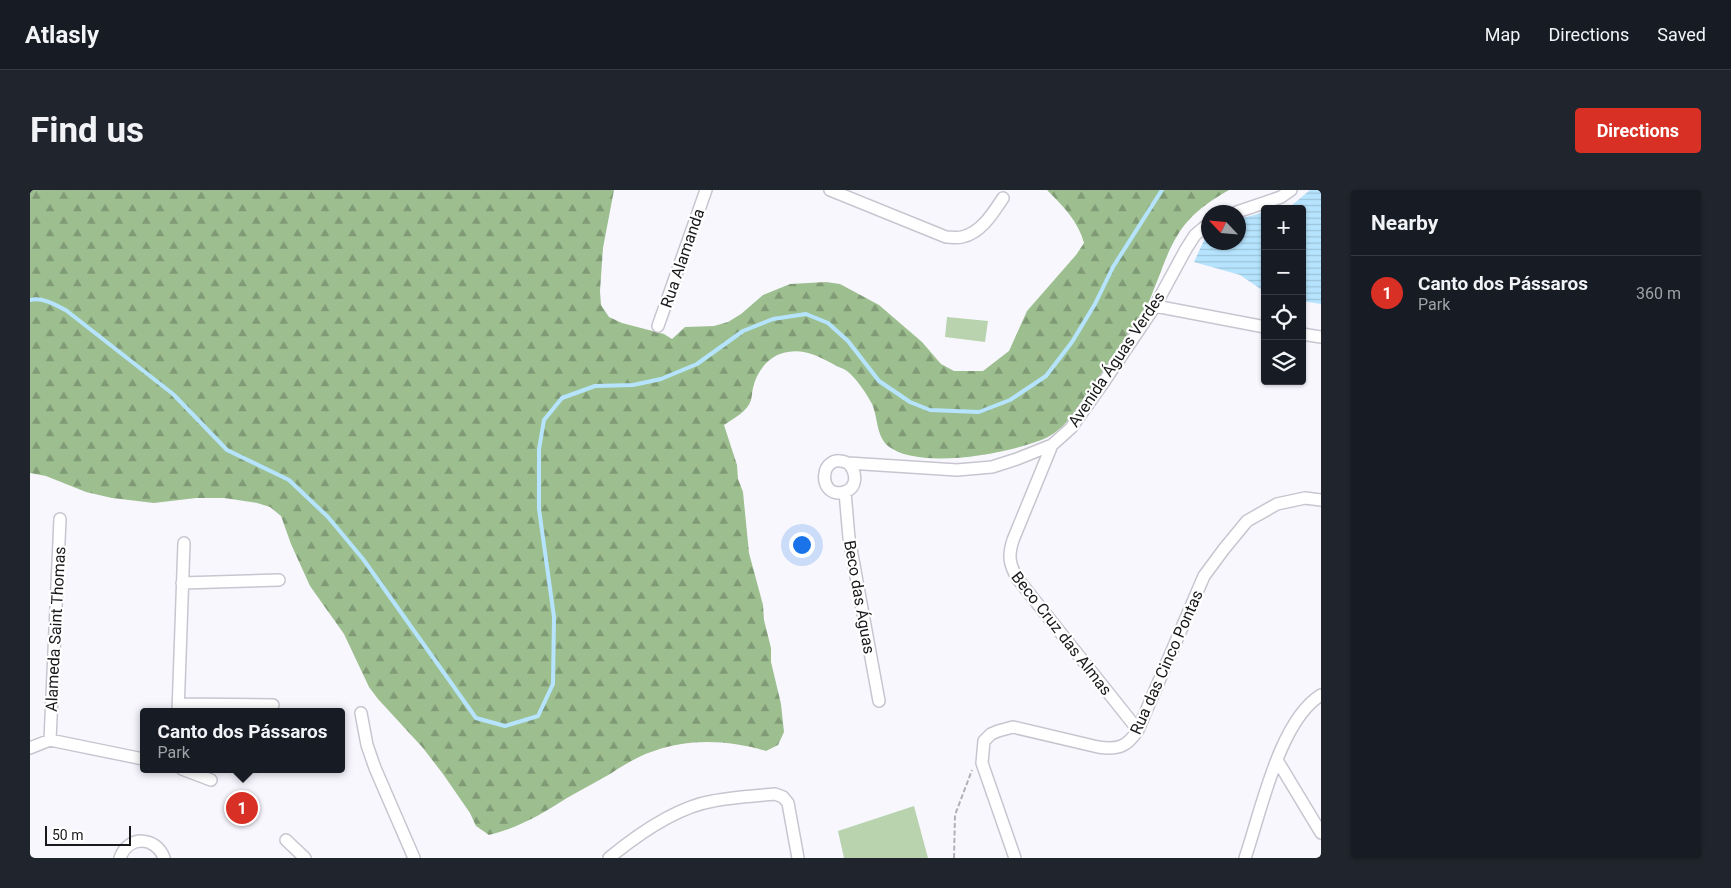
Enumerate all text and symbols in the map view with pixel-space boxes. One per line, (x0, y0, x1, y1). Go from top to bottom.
text: Atlasly (25, 21, 99, 49)
text: Map (1485, 24, 1520, 45)
text: Directions (1548, 24, 1629, 45)
text: Saved (1657, 24, 1706, 45)
button: Directions (1575, 108, 1701, 153)
text: Find us (30, 110, 144, 151)
north arrow (1201, 205, 1246, 250)
map controls (1261, 205, 1306, 385)
button: + (1261, 205, 1306, 250)
street label: Rua Alamanda (657, 206, 708, 310)
text: Nearby (1371, 211, 1438, 235)
button: − (1261, 250, 1306, 295)
text: Canto dos Pássaros (1418, 272, 1588, 295)
text: 1 (1382, 284, 1392, 303)
text: 360 m (1636, 284, 1681, 303)
street label: Avenida Águas Verdes (1064, 288, 1169, 431)
button: locate (1261, 295, 1306, 340)
text: Park (1418, 295, 1450, 314)
button: layers (1261, 340, 1306, 385)
your location (789, 532, 815, 558)
street label: Beco das Águas (840, 539, 879, 655)
street label: Alameda Saint Thomas (42, 546, 69, 712)
street label: Beco Cruz das Almas (1007, 568, 1116, 699)
street label: Rua das Cinco Pontas (1126, 587, 1207, 737)
popup (140, 708, 345, 773)
text: Canto dos Pássaros (158, 720, 327, 743)
text: Park (158, 743, 190, 762)
pin: 1 (226, 789, 258, 827)
scale bar (45, 823, 131, 846)
text: 50 m (52, 827, 84, 843)

